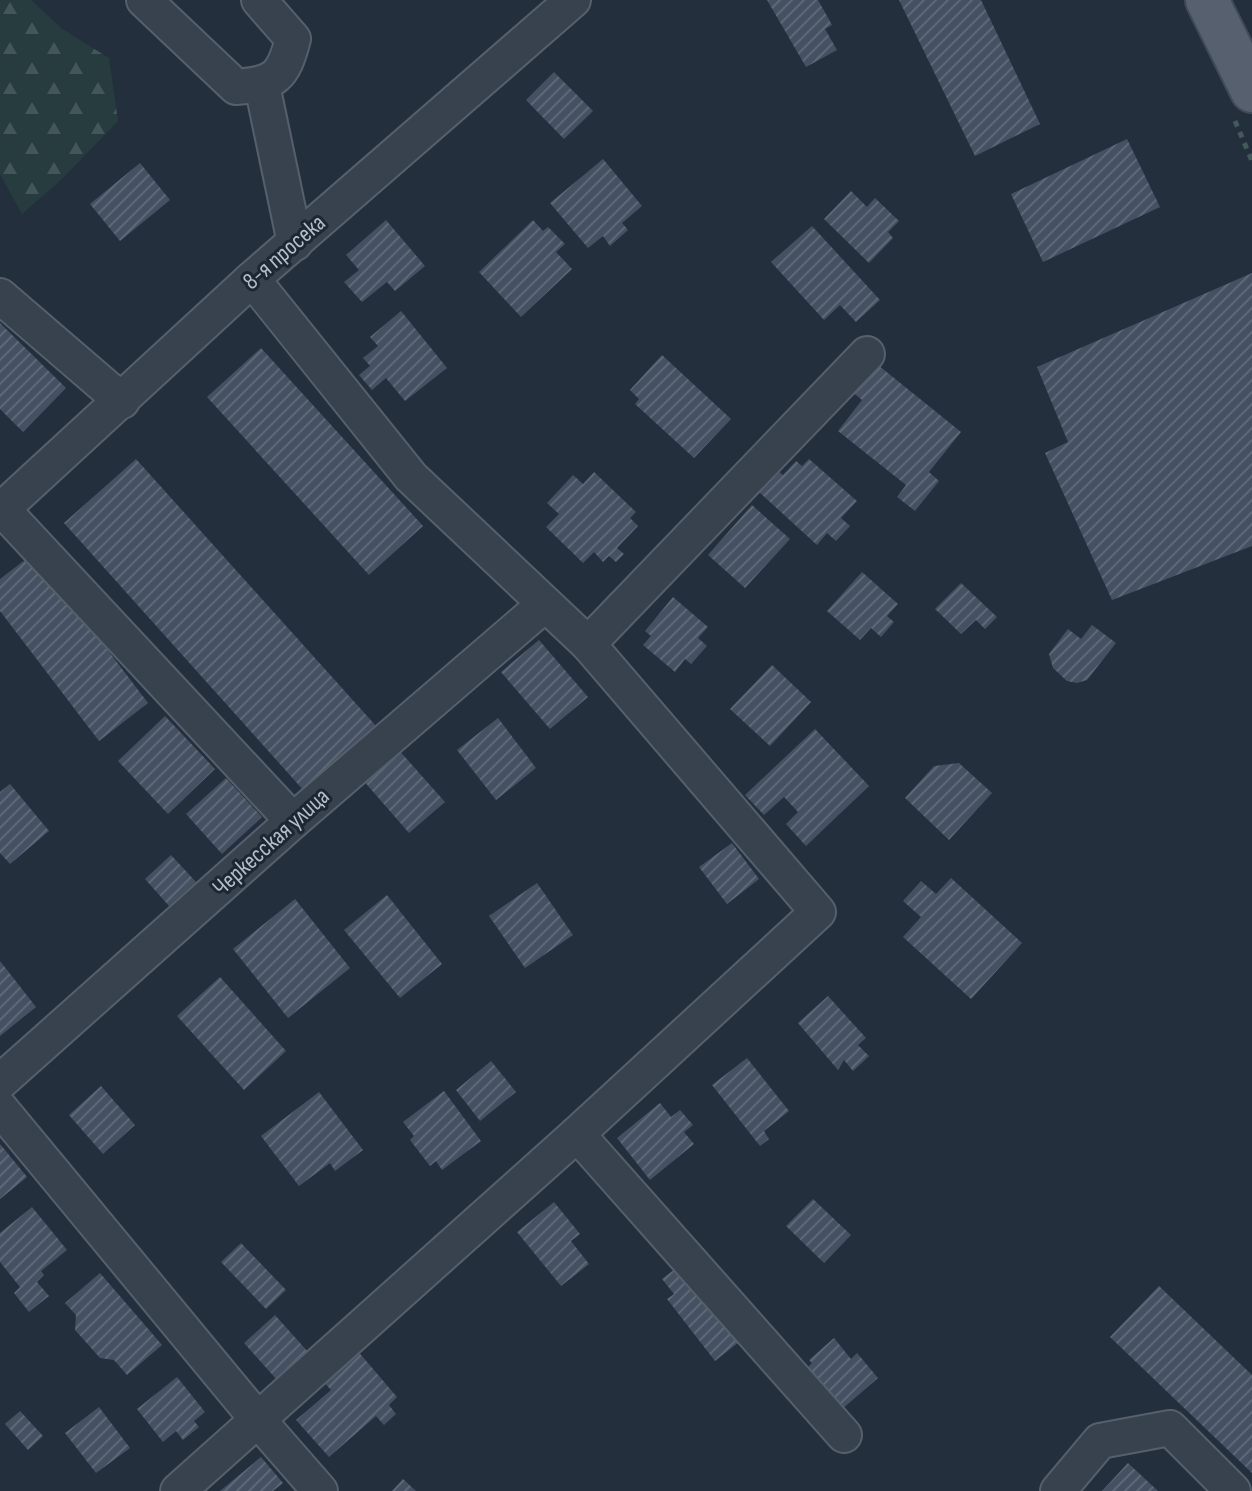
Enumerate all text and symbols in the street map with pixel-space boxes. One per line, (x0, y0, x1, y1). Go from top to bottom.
street label: 8-я просека (237, 208, 331, 296)
street label: Черкесская улица (207, 782, 335, 902)

